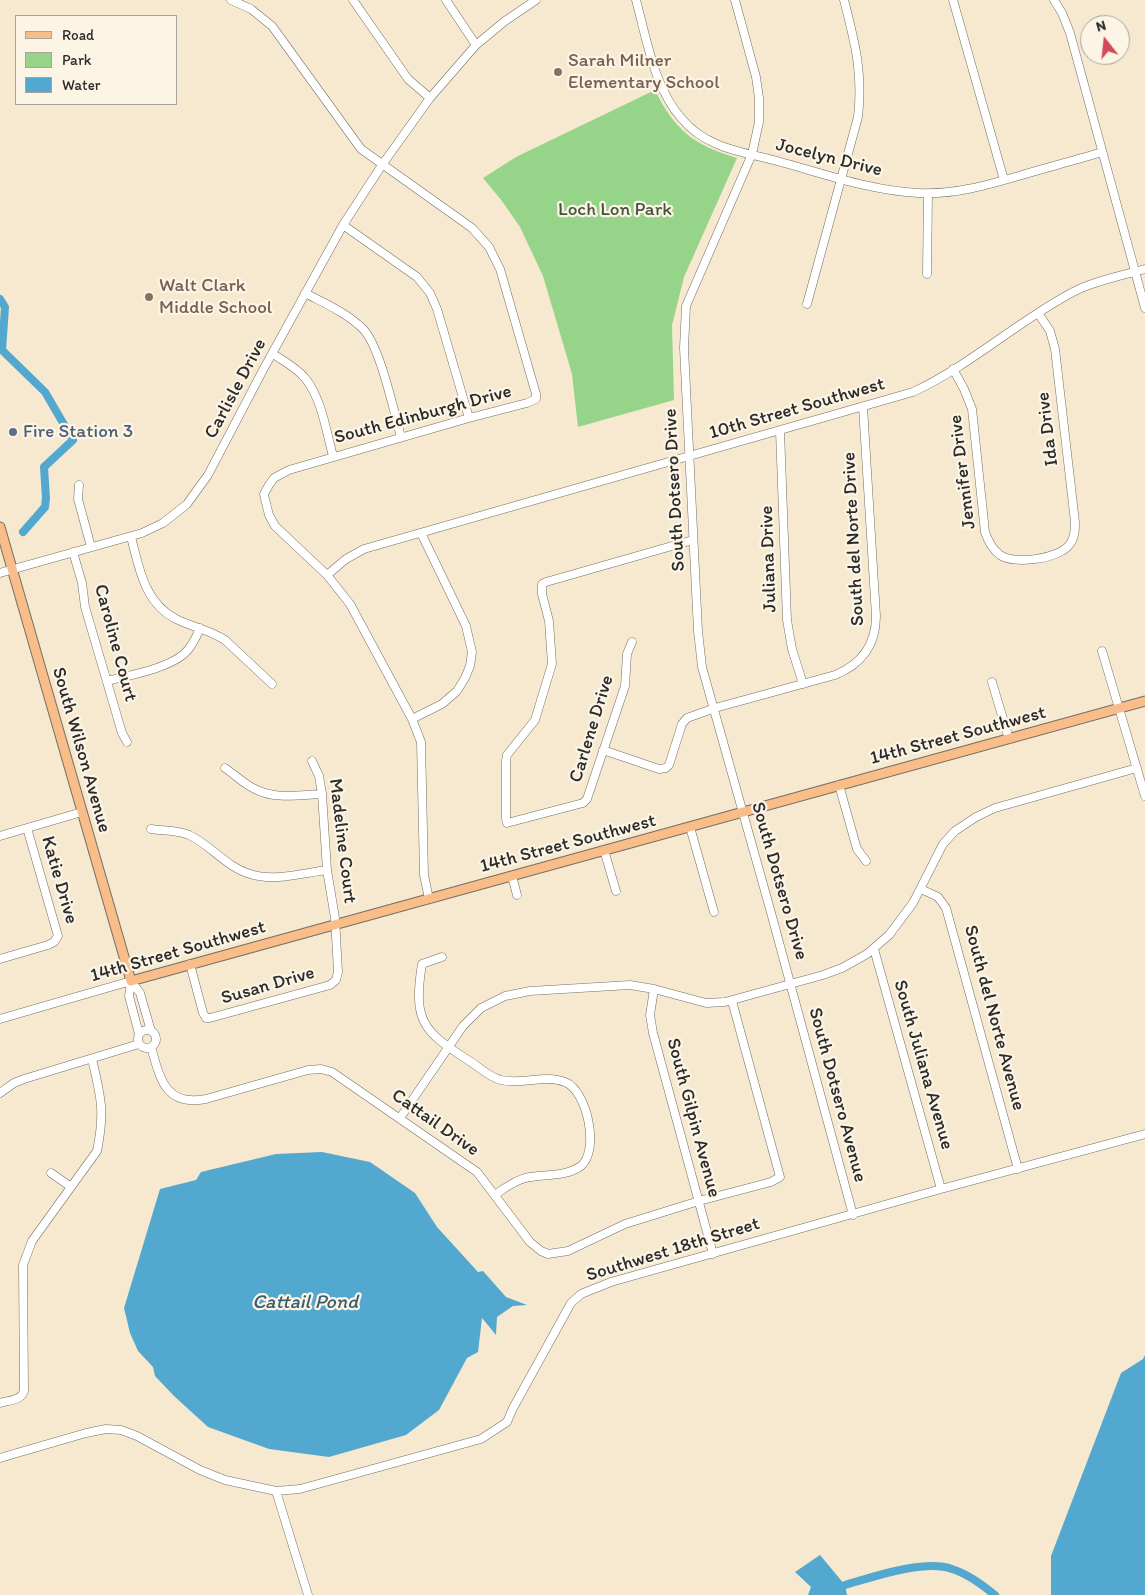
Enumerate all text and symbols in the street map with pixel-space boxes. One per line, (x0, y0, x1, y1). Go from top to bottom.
legend (15, 15, 178, 105)
north arrow (1080, 15, 1130, 65)
text: N (1094, 17, 1108, 36)
text: Road (62, 26, 94, 44)
place label: Sarah Milner Elementary School (568, 50, 720, 94)
text: Park (62, 51, 92, 69)
marker: Sarah Milner Elementary School (552, 66, 564, 78)
text: Water (62, 76, 100, 94)
street label: Jocelyn Drive (773, 134, 885, 182)
park label: Loch Lon Park (558, 199, 672, 221)
place label: Walt Clark Middle School (159, 275, 272, 319)
marker: Walt Clark Middle School (143, 291, 155, 303)
street label: Carlisle Drive (200, 335, 272, 443)
street label: 10th Street Southwest (707, 373, 887, 445)
street label: South Edinburgh Drive (332, 380, 514, 450)
street label: Ida Drive (1032, 391, 1064, 467)
street label: South Dotsero Drive (659, 408, 691, 572)
street label: Jennifer Drive (945, 413, 981, 531)
place label: Fire Station 3 (23, 421, 133, 443)
marker: Fire Station 3 (7, 426, 19, 438)
street label: South del Norte Drive (838, 451, 870, 627)
street label: Juliana Drive (756, 505, 782, 613)
street label: Caroline Court (88, 582, 142, 704)
street label: South Wilson Avenue (46, 665, 116, 835)
street label: Carlene Drive (565, 673, 619, 785)
street label: 14th Street Southwest (868, 702, 1048, 770)
street label: Madeline Court (323, 777, 361, 905)
street label: South Dotsero Drive (746, 800, 812, 962)
street label: 14th Street Southwest (478, 810, 658, 878)
street label: Katie Drive (36, 834, 82, 926)
street label: 14th Street Southwest (88, 916, 268, 988)
street label: South del Norte Avenue (958, 923, 1030, 1113)
street label: Susan Drive (219, 962, 317, 1010)
street label: South Juliana Avenue (888, 978, 958, 1152)
street label: South Dotsero Avenue (803, 1005, 871, 1185)
street label: South Gilpin Avenue (661, 1036, 725, 1200)
street label: Cattail Drive (387, 1084, 483, 1162)
street label: Southwest 18th Street (584, 1213, 762, 1287)
water label: Cattail Pond (252, 1291, 358, 1315)

